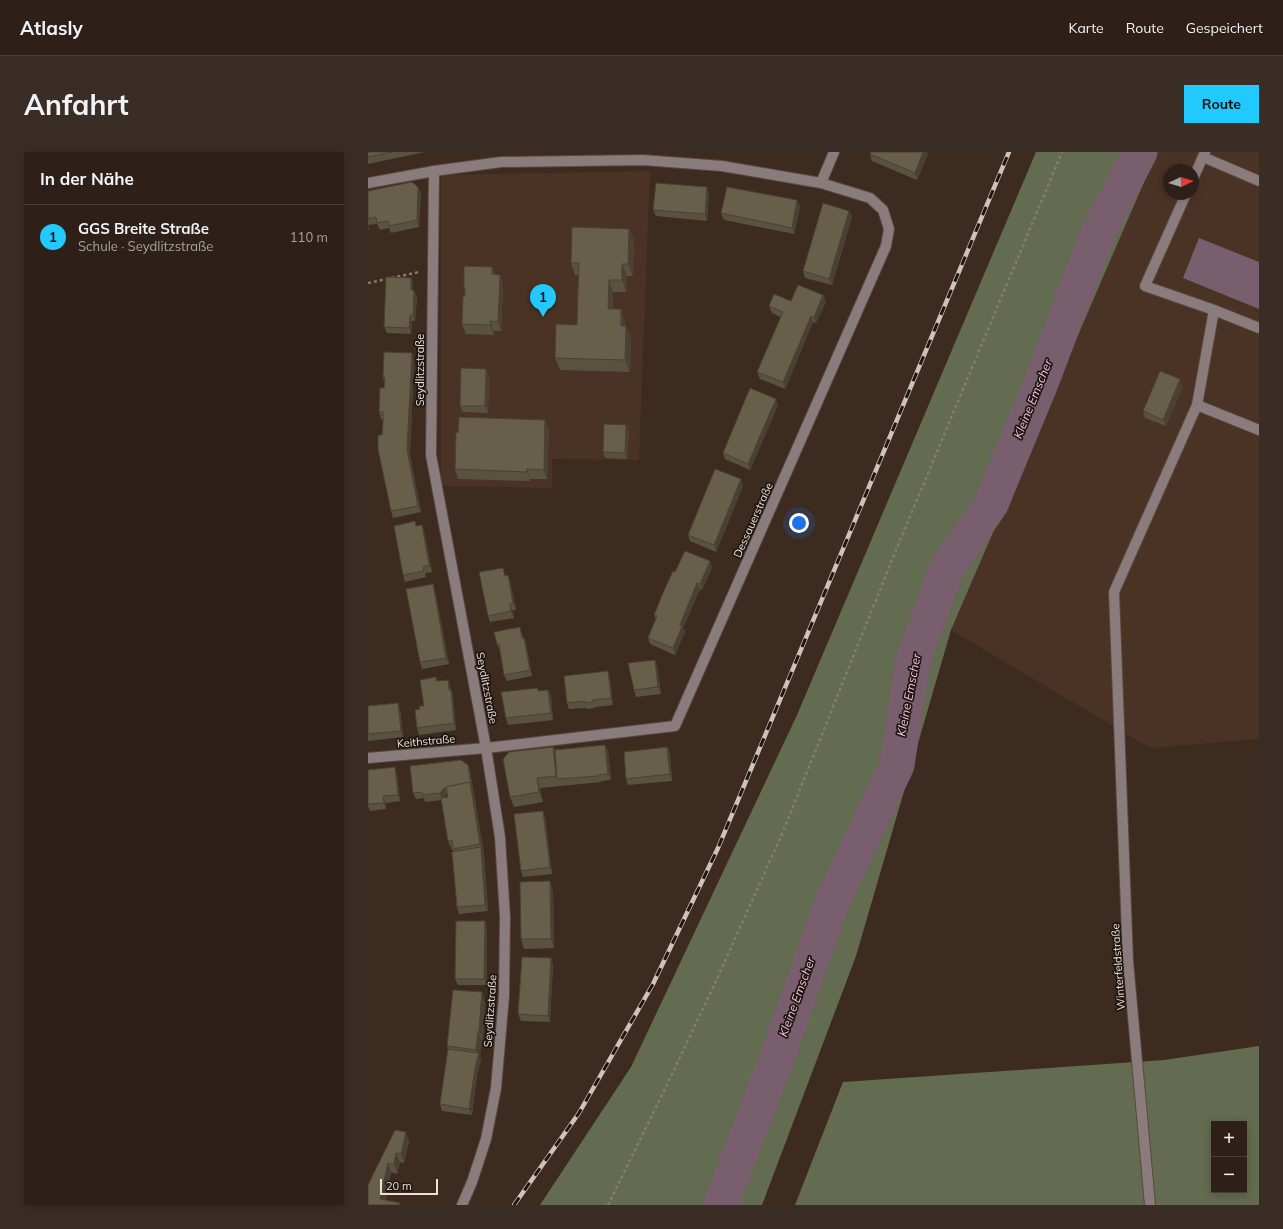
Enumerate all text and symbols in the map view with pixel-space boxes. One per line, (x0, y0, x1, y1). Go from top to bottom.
text: Atlasly (20, 16, 83, 40)
text: Karte (1069, 19, 1104, 37)
text: Route (1126, 19, 1164, 37)
text: Gespeichert (1186, 19, 1263, 37)
button: Route (1184, 85, 1259, 123)
text: Anfahrt (24, 87, 129, 122)
north arrow (1163, 164, 1199, 200)
text: In der Nähe (40, 168, 134, 189)
text: GGS Breite Straße (78, 219, 209, 238)
text: 1 (49, 229, 57, 245)
text: 110 m (290, 229, 328, 245)
text: Schule · Seydlitzstraße (78, 238, 213, 254)
pin: 1 (530, 284, 556, 317)
street label: Seydlitzstraße (413, 334, 427, 406)
water label: Kleine Emscher (1010, 356, 1055, 441)
street label: Dessauerstraße (730, 480, 776, 560)
your location (789, 513, 809, 533)
street label: Seydlitzstraße (473, 651, 501, 725)
water label: Kleine Emscher (893, 652, 924, 738)
street label: Keithstraße (396, 731, 456, 751)
street label: Winterfeldstraße (1108, 923, 1128, 1011)
water label: Kleine Emscher (775, 954, 818, 1039)
street label: Seydlitzstraße (480, 974, 500, 1048)
map controls (1211, 1121, 1247, 1193)
button: + (1211, 1121, 1247, 1157)
button: − (1211, 1157, 1247, 1193)
scale bar (380, 1177, 438, 1196)
text: 20 m (386, 1179, 412, 1193)

